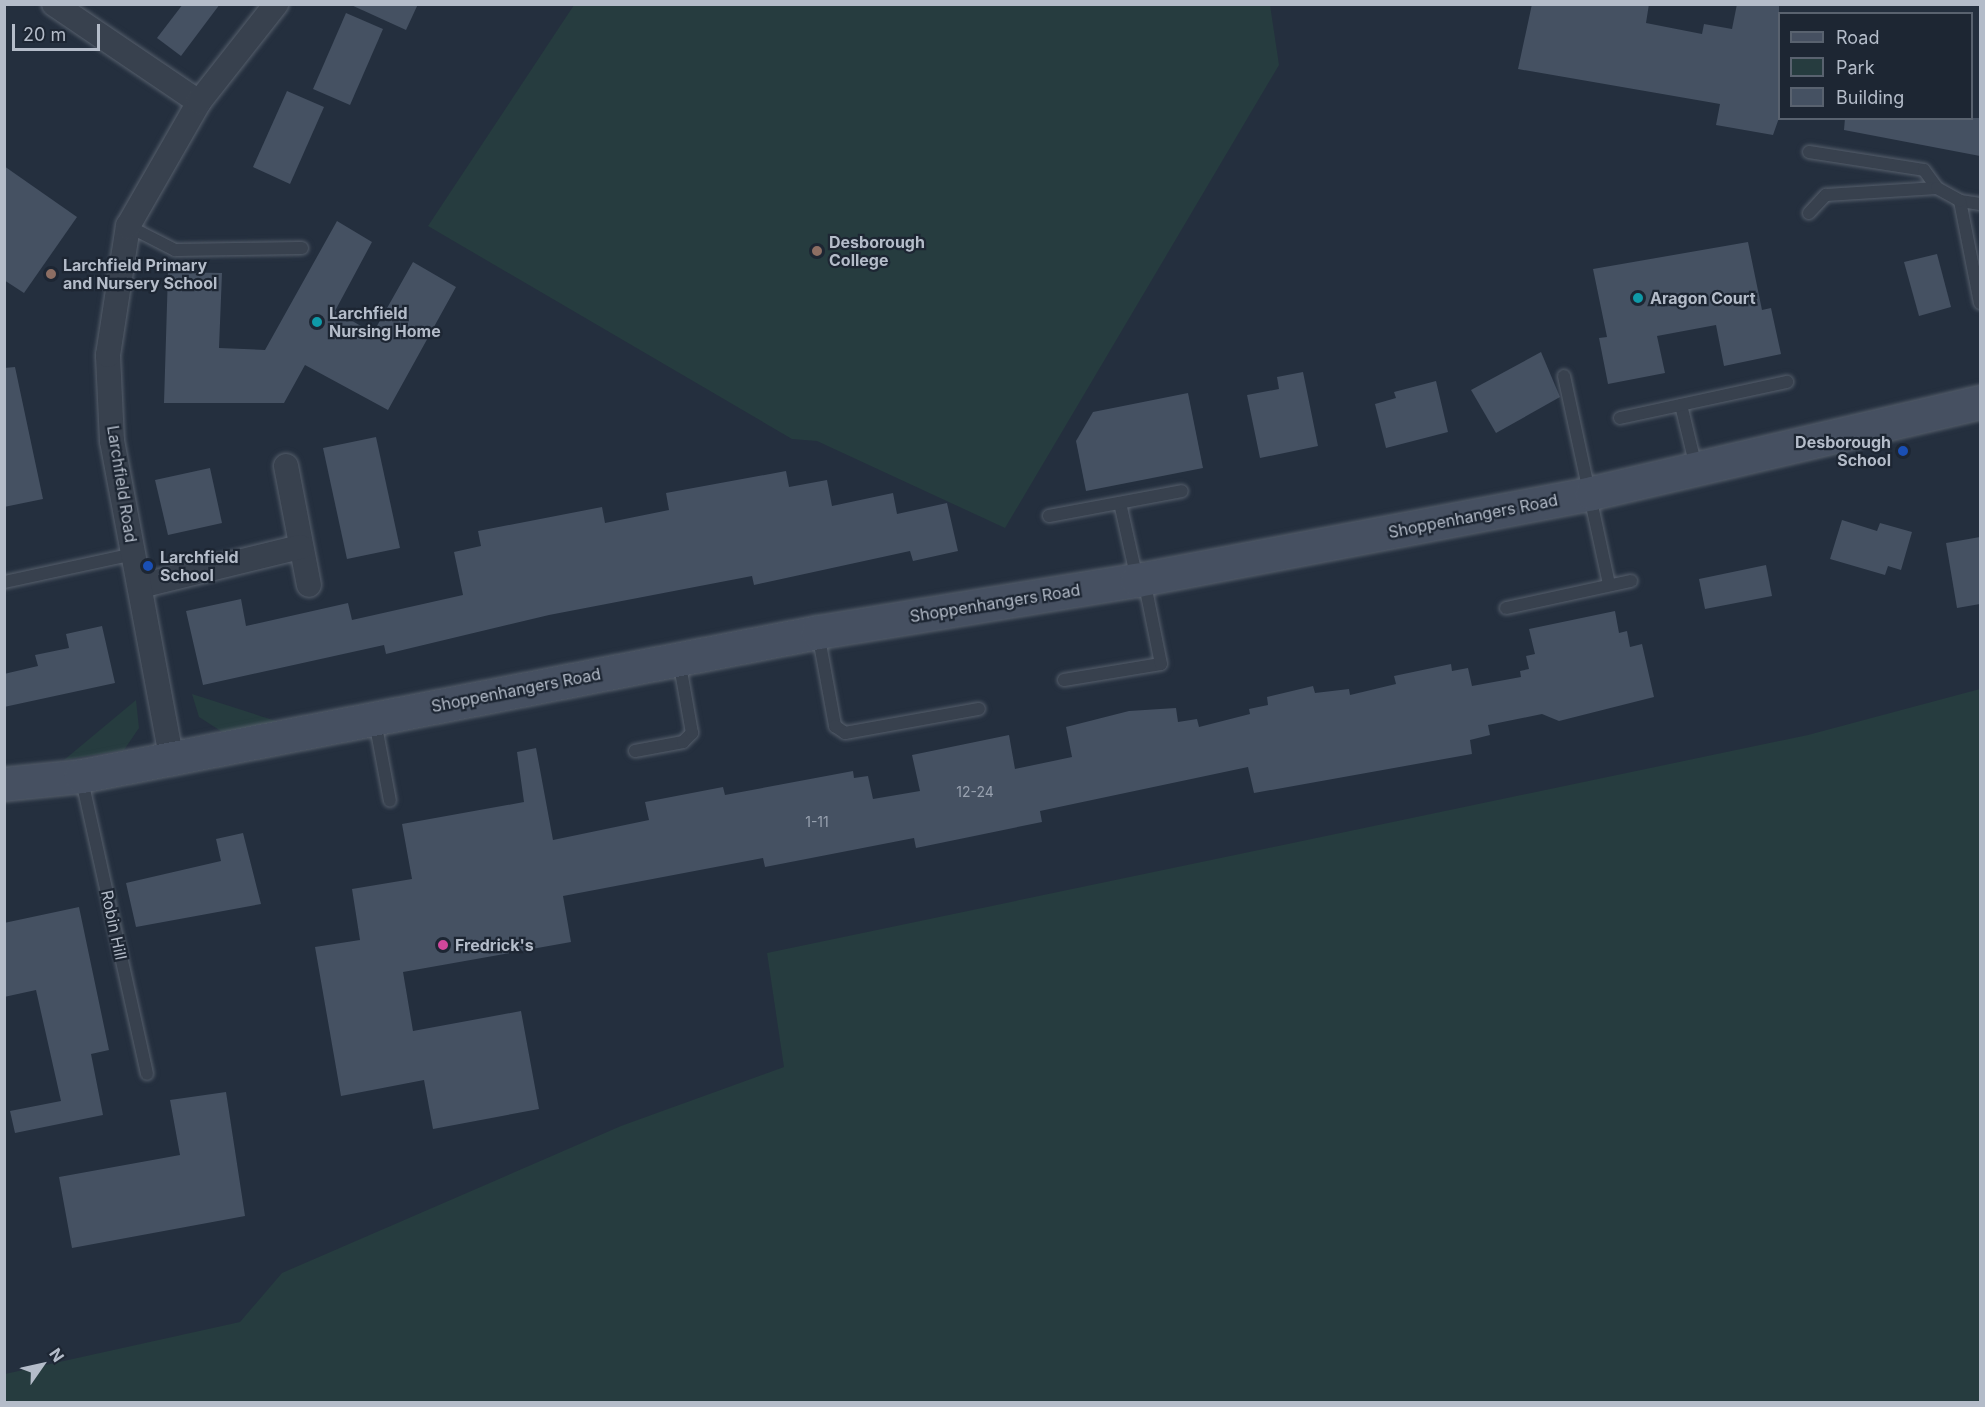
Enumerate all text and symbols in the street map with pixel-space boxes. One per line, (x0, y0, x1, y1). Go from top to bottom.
scale bar (15, 12, 104, 50)
legend (1778, 12, 1973, 120)
text: 20 m (23, 24, 66, 45)
text: Road (1836, 27, 1879, 48)
text: Park (1836, 57, 1875, 78)
text: Building (1836, 87, 1904, 108)
place label: Desborough College (829, 232, 925, 270)
marker: Desborough College (810, 244, 824, 258)
place label: Larchfield Primary and Nursery School (63, 255, 217, 293)
marker: Larchfield Primary and Nursery School (44, 267, 58, 281)
place label: Aragon Court (1650, 288, 1756, 308)
marker: Aragon Court (1631, 291, 1645, 305)
place label: Larchfield Nursing Home (329, 303, 441, 341)
marker: Larchfield Nursing Home (310, 315, 324, 329)
street label: Larchfield Road (103, 424, 141, 544)
place label: Desborough School (1795, 432, 1891, 470)
marker: Desborough School (1896, 444, 1910, 458)
street label: Shoppenhangers Road (1387, 490, 1559, 542)
place label: Larchfield School (160, 547, 239, 585)
marker: Larchfield School (141, 559, 155, 573)
street label: Shoppenhangers Road (908, 580, 1082, 626)
street label: Shoppenhangers Road (430, 664, 602, 716)
house number: 12-24 (956, 784, 994, 800)
house number: 1-11 (805, 814, 829, 830)
street label: Robin Hill (97, 888, 131, 962)
place label: Fredrick's (455, 935, 534, 955)
marker: Fredrick's (436, 938, 450, 952)
north arrow (12, 1335, 72, 1395)
text: N (45, 1344, 69, 1366)

